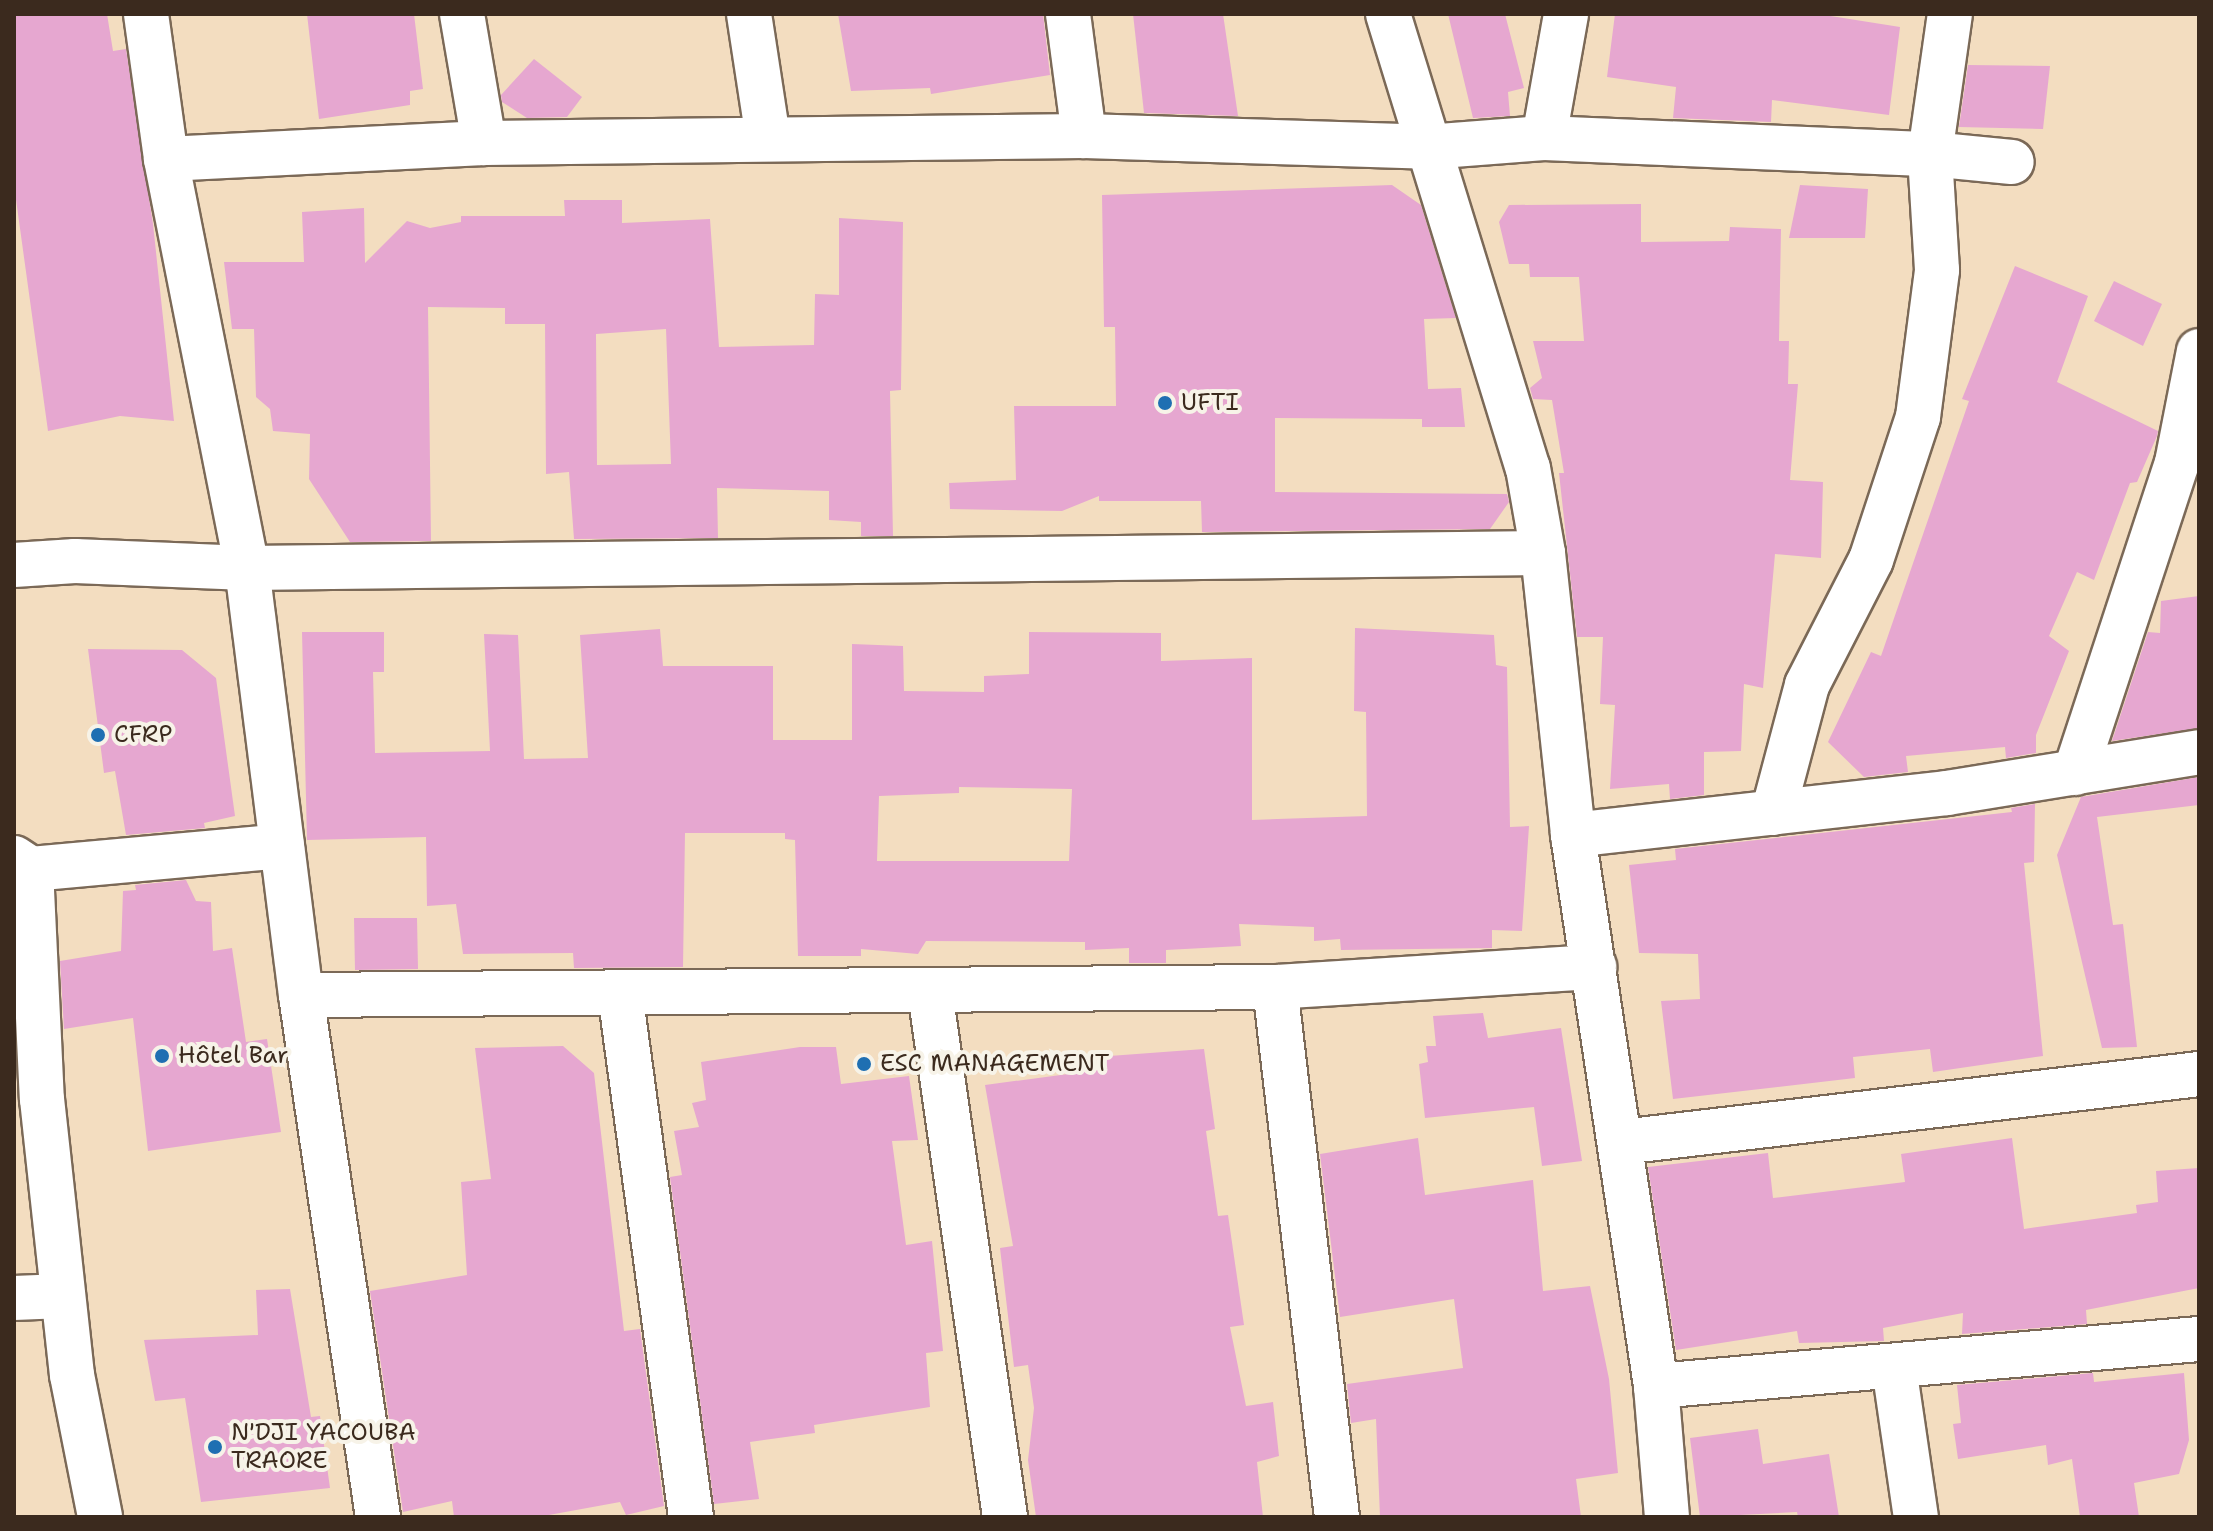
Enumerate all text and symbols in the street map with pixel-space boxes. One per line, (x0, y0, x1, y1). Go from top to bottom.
place label: UFTI (1181, 389, 1239, 417)
marker: UFTI (1156, 394, 1174, 412)
place label: CFRP (114, 721, 172, 749)
marker: CFRP (89, 726, 107, 744)
place label: Hôtel Bar (178, 1042, 288, 1070)
marker: Hôtel Bar (153, 1047, 171, 1065)
place label: ESC MANAGEMENT (880, 1050, 1110, 1078)
marker: ESC MANAGEMENT (855, 1055, 873, 1073)
place label: N'DJI YACOUBA TRAORE (231, 1419, 416, 1475)
marker: N'DJI YACOUBA TRAORE (206, 1438, 224, 1456)

